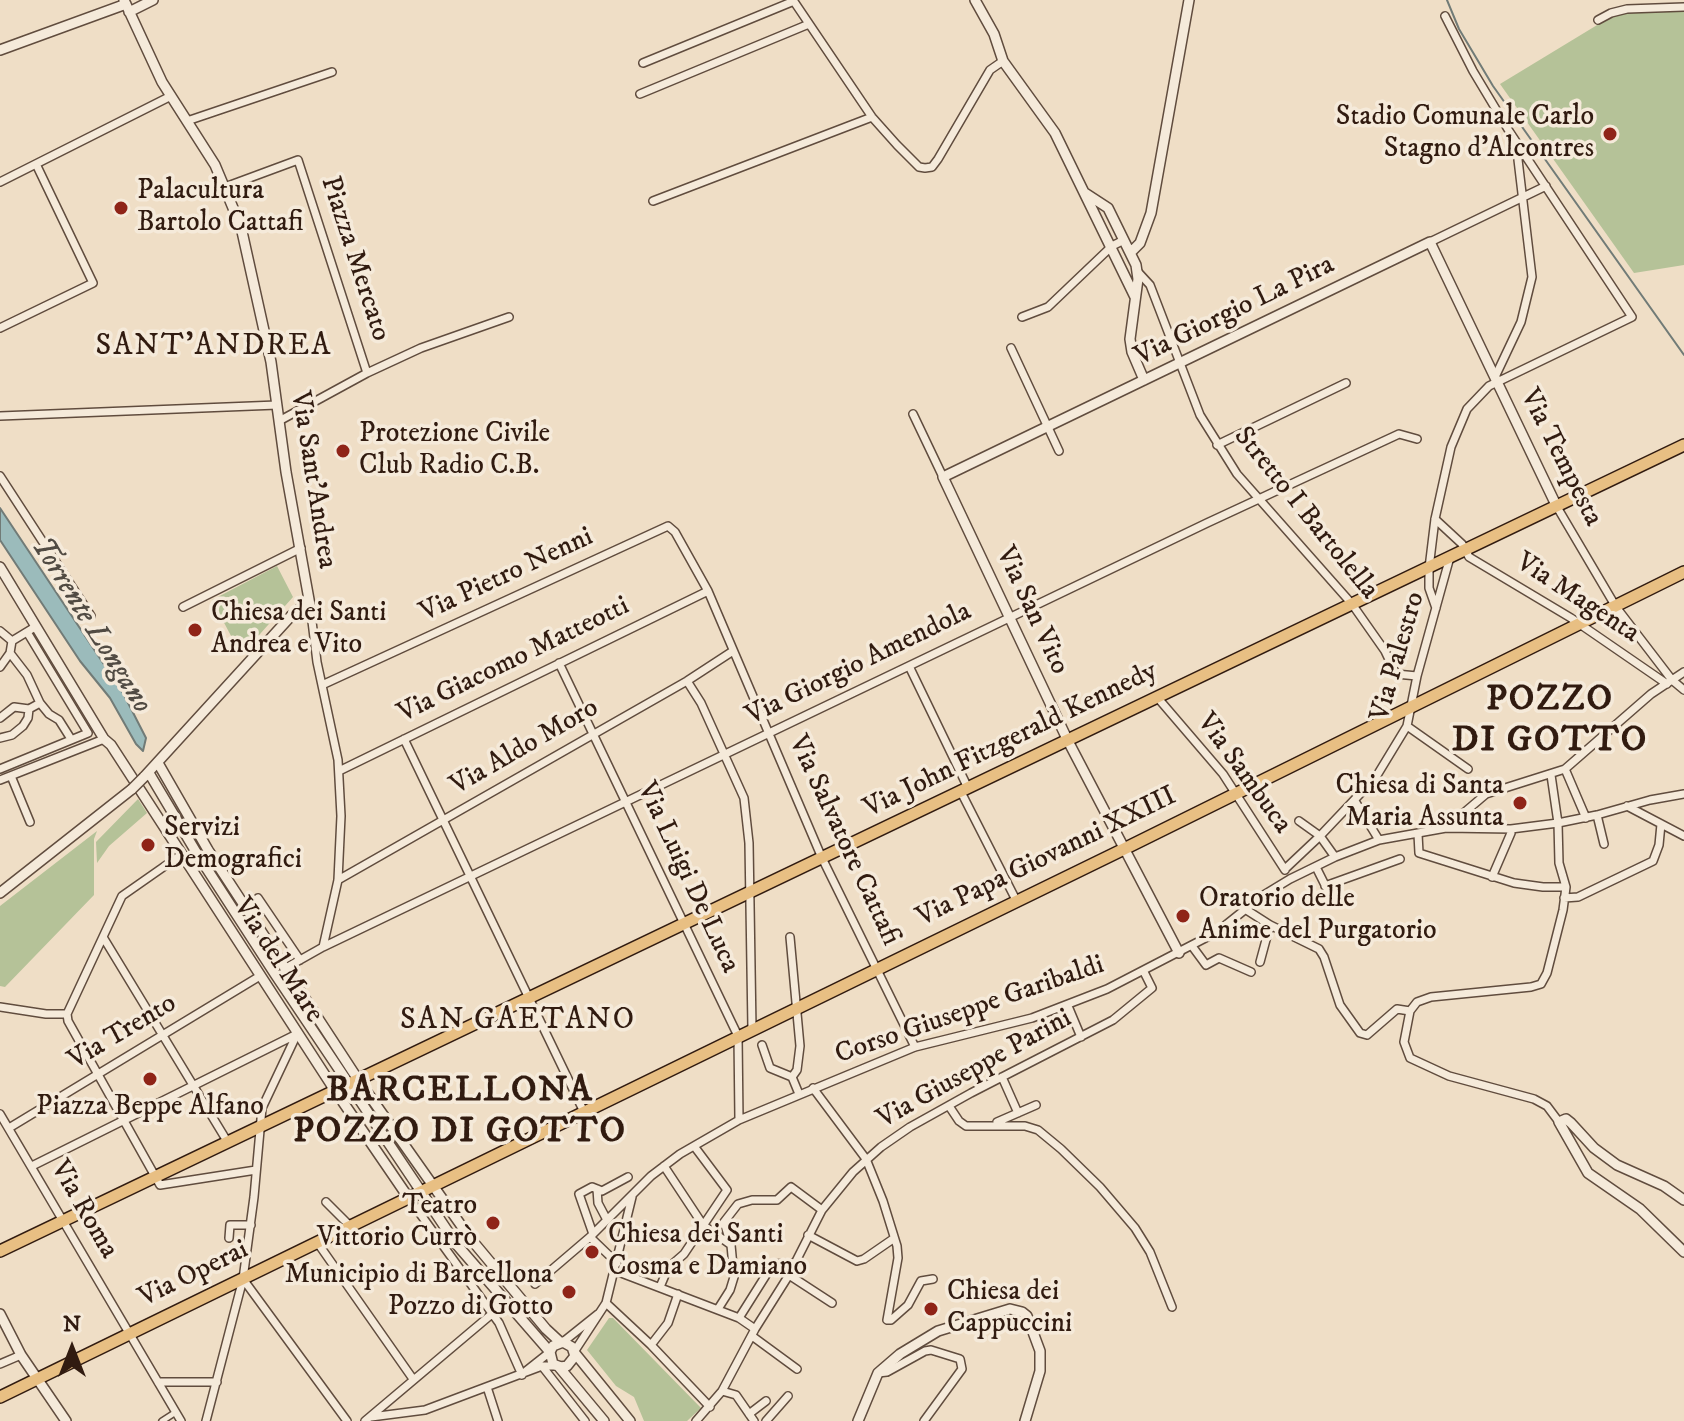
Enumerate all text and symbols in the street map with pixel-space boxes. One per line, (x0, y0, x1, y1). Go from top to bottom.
place label: Stadio Comunale Carlo Stagno d'Alcontres (1336, 101, 1594, 167)
marker: Stadio Comunale Carlo Stagno d'Alcontres (1601, 125, 1619, 143)
street label: Piazza Mercato (312, 172, 396, 346)
place label: Palacultura Bartolo Cattafi (137, 175, 304, 241)
marker: Palacultura Bartolo Cattafi (112, 199, 130, 217)
street label: Via Giorgio La Pira (1130, 249, 1340, 375)
district label: SANT'ANDREA (96, 330, 332, 366)
street label: Via Tempesta (1511, 384, 1609, 532)
street label: Via Sant'Andrea (281, 389, 343, 571)
place label: Protezione Civile Club Radio C.B. (359, 418, 550, 484)
street label: Stretto I Bartolella (1225, 421, 1385, 607)
marker: Protezione Civile Club Radio C.B. (334, 442, 352, 460)
street label: Via Pietro Nenni (415, 521, 599, 631)
water label: Torrente Longano (22, 531, 158, 721)
street label: Via San Vito (987, 542, 1075, 680)
street label: Via Magenta (1509, 547, 1645, 651)
street label: Via Palestro (1365, 588, 1433, 726)
street label: Via Giacomo Matteotti (393, 590, 635, 732)
street label: Via Giorgio Amendola (741, 596, 977, 734)
place label: Chiesa dei Santi Andrea e Vito (211, 597, 386, 663)
marker: Chiesa dei Santi Andrea e Vito (186, 621, 204, 639)
street label: Via John Fitzgerald Kennedy (859, 655, 1163, 827)
district label: POZZO DI GOTTO (1452, 680, 1648, 765)
street label: Via Aldo Moro (445, 692, 605, 804)
street label: Via Sambuca (1188, 707, 1298, 841)
street label: Via Salvatore Cattafi (780, 730, 906, 952)
place label: Chiesa di Santa Maria Assunta (1336, 770, 1504, 836)
street label: Via Luigi De Luca (628, 777, 746, 979)
street label: Via Papa Giovanni XXIII (912, 780, 1182, 936)
marker: Chiesa di Santa Maria Assunta (1511, 794, 1529, 812)
place label: Servizi Demografici (164, 812, 302, 878)
marker: Servizi Demografici (139, 836, 157, 854)
place label: Oratorio delle Anime del Purgatorio (1199, 883, 1437, 949)
street label: Via del Mare (224, 892, 330, 1030)
marker: Oratorio delle Anime del Purgatorio (1174, 907, 1192, 925)
street label: Corso Giuseppe Garibaldi (831, 949, 1109, 1073)
street label: Via Trento (63, 988, 183, 1078)
street label: Via Giuseppe Parini (872, 1003, 1078, 1137)
district label: SAN GAETANO (400, 1004, 636, 1040)
marker: Piazza Beppe Alfano (141, 1070, 159, 1088)
district label: BARCELLONA POZZO DI GOTTO (293, 1071, 627, 1156)
place label: Piazza Beppe Alfano (36, 1091, 264, 1125)
street label: Via Roma (42, 1155, 124, 1265)
place label: Teatro Vittorio Currò (317, 1190, 477, 1256)
marker: Teatro Vittorio Currò (484, 1214, 502, 1232)
place label: Chiesa dei Santi Cosma e Damiano (608, 1219, 807, 1285)
street label: Via Operai (134, 1234, 254, 1316)
marker: Chiesa dei Santi Cosma e Damiano (583, 1243, 601, 1261)
place label: Municipio di Barcellona Pozzo di Gotto (285, 1259, 553, 1325)
place label: Chiesa dei Cappuccini (947, 1276, 1072, 1342)
marker: Municipio di Barcellona Pozzo di Gotto (560, 1283, 578, 1301)
marker: Chiesa dei Cappuccini (922, 1300, 940, 1318)
north arrow (32, 1309, 112, 1389)
text: N (63, 1311, 81, 1338)

